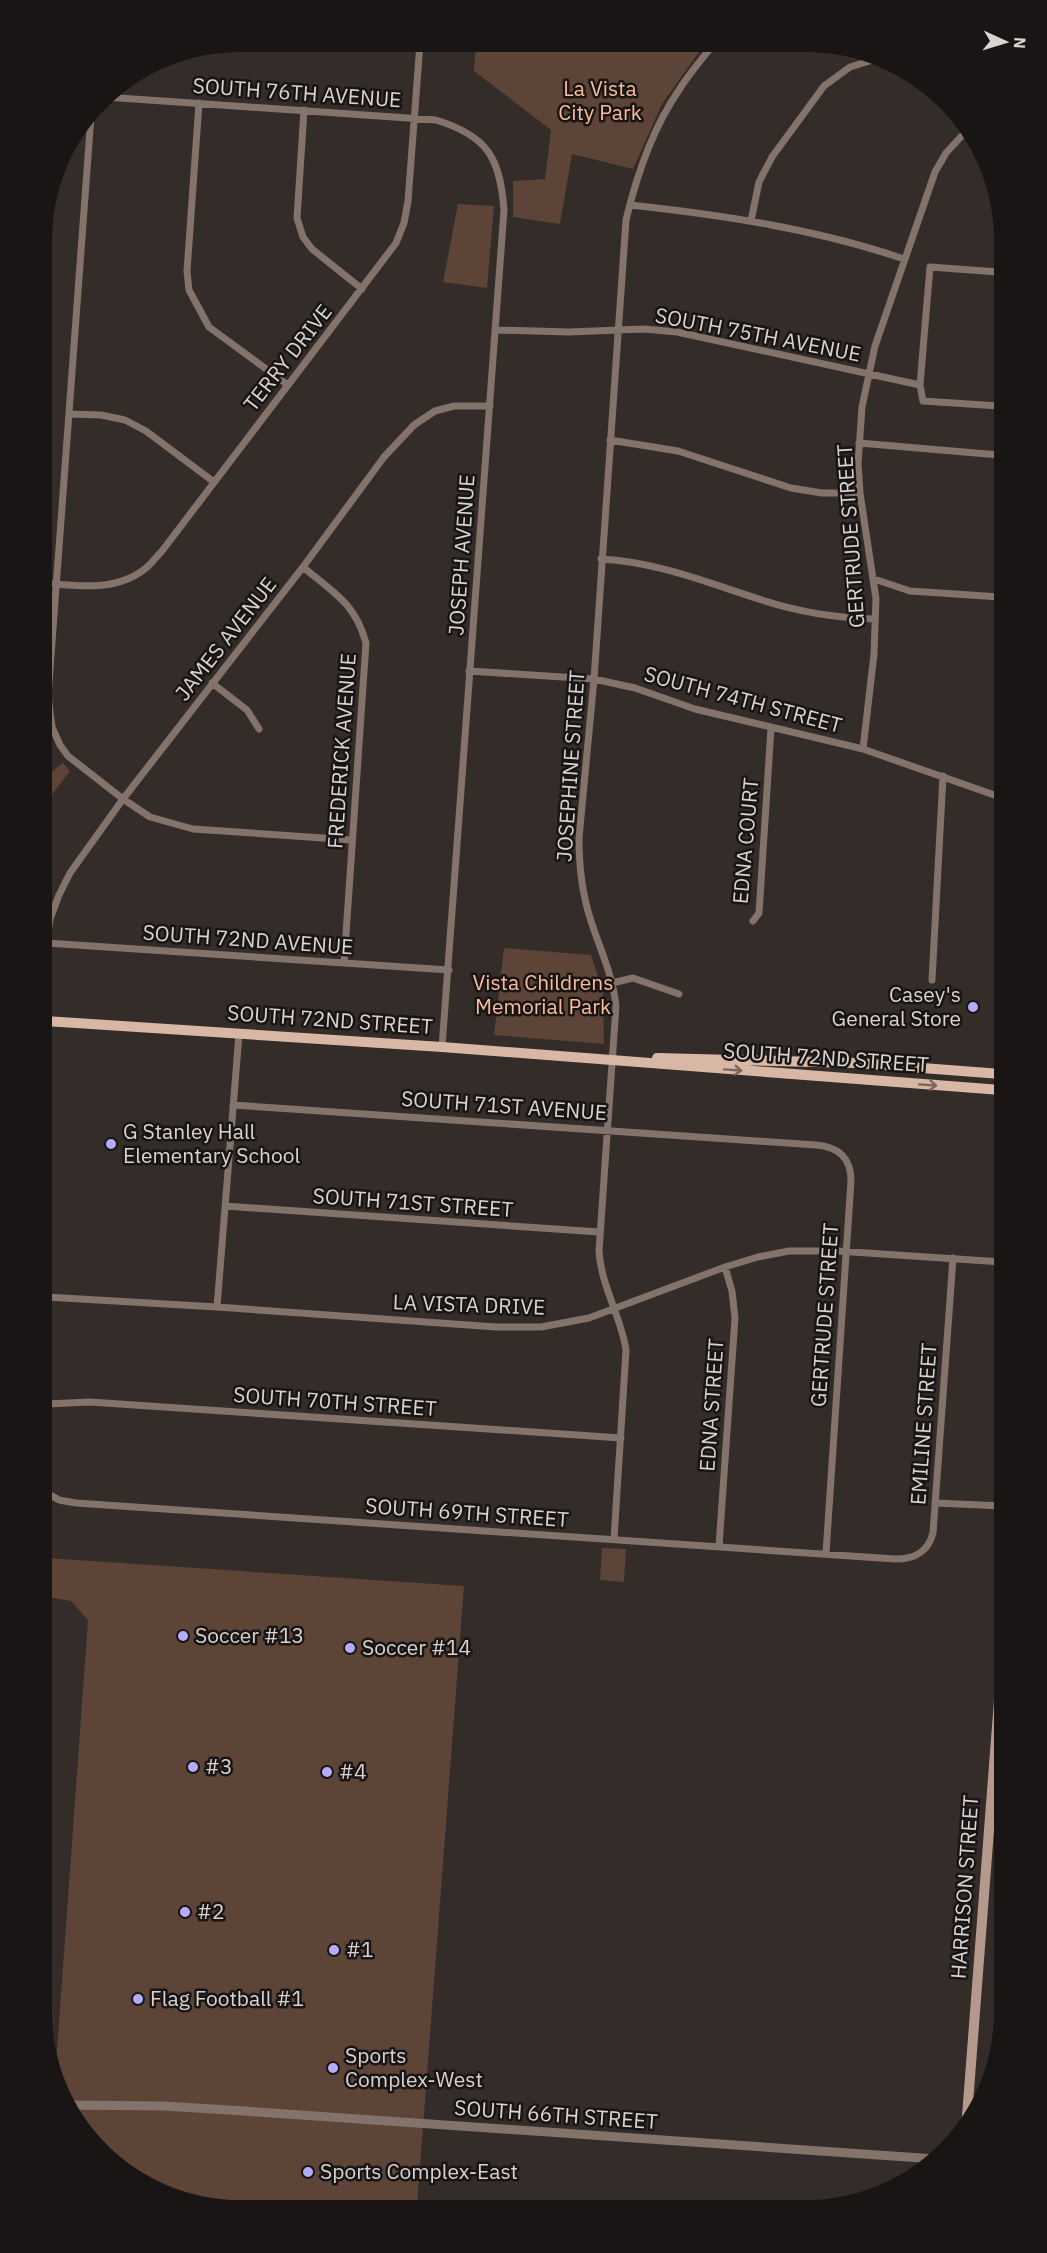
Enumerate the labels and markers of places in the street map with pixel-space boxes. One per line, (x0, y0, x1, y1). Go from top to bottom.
place label: Casey's General Store (832, 980, 961, 1032)
marker: Casey's General Store (966, 1000, 980, 1014)
place label: G Stanley Hall Elementary School (123, 1117, 300, 1169)
marker: G Stanley Hall Elementary School (104, 1137, 118, 1151)
place label: Soccer #13 (195, 1621, 304, 1649)
marker: Soccer #13 (176, 1629, 190, 1643)
place label: Soccer #14 (362, 1633, 471, 1661)
marker: Soccer #14 (343, 1641, 357, 1655)
place label: #3 (205, 1752, 233, 1780)
place label: #4 (339, 1757, 367, 1785)
marker: #3 (186, 1760, 200, 1774)
marker: #4 (320, 1765, 334, 1779)
place label: #2 (197, 1897, 225, 1925)
marker: #2 (178, 1905, 192, 1919)
place label: #1 (346, 1935, 374, 1963)
marker: #1 (327, 1943, 341, 1957)
place label: Flag Football #1 (150, 1984, 304, 2012)
marker: Flag Football #1 (131, 1992, 145, 2006)
place label: Sports Complex-West (345, 2041, 483, 2093)
marker: Sports Complex-West (326, 2061, 340, 2075)
place label: Sports Complex-East (320, 2157, 518, 2185)
marker: Sports Complex-East (301, 2165, 315, 2179)

